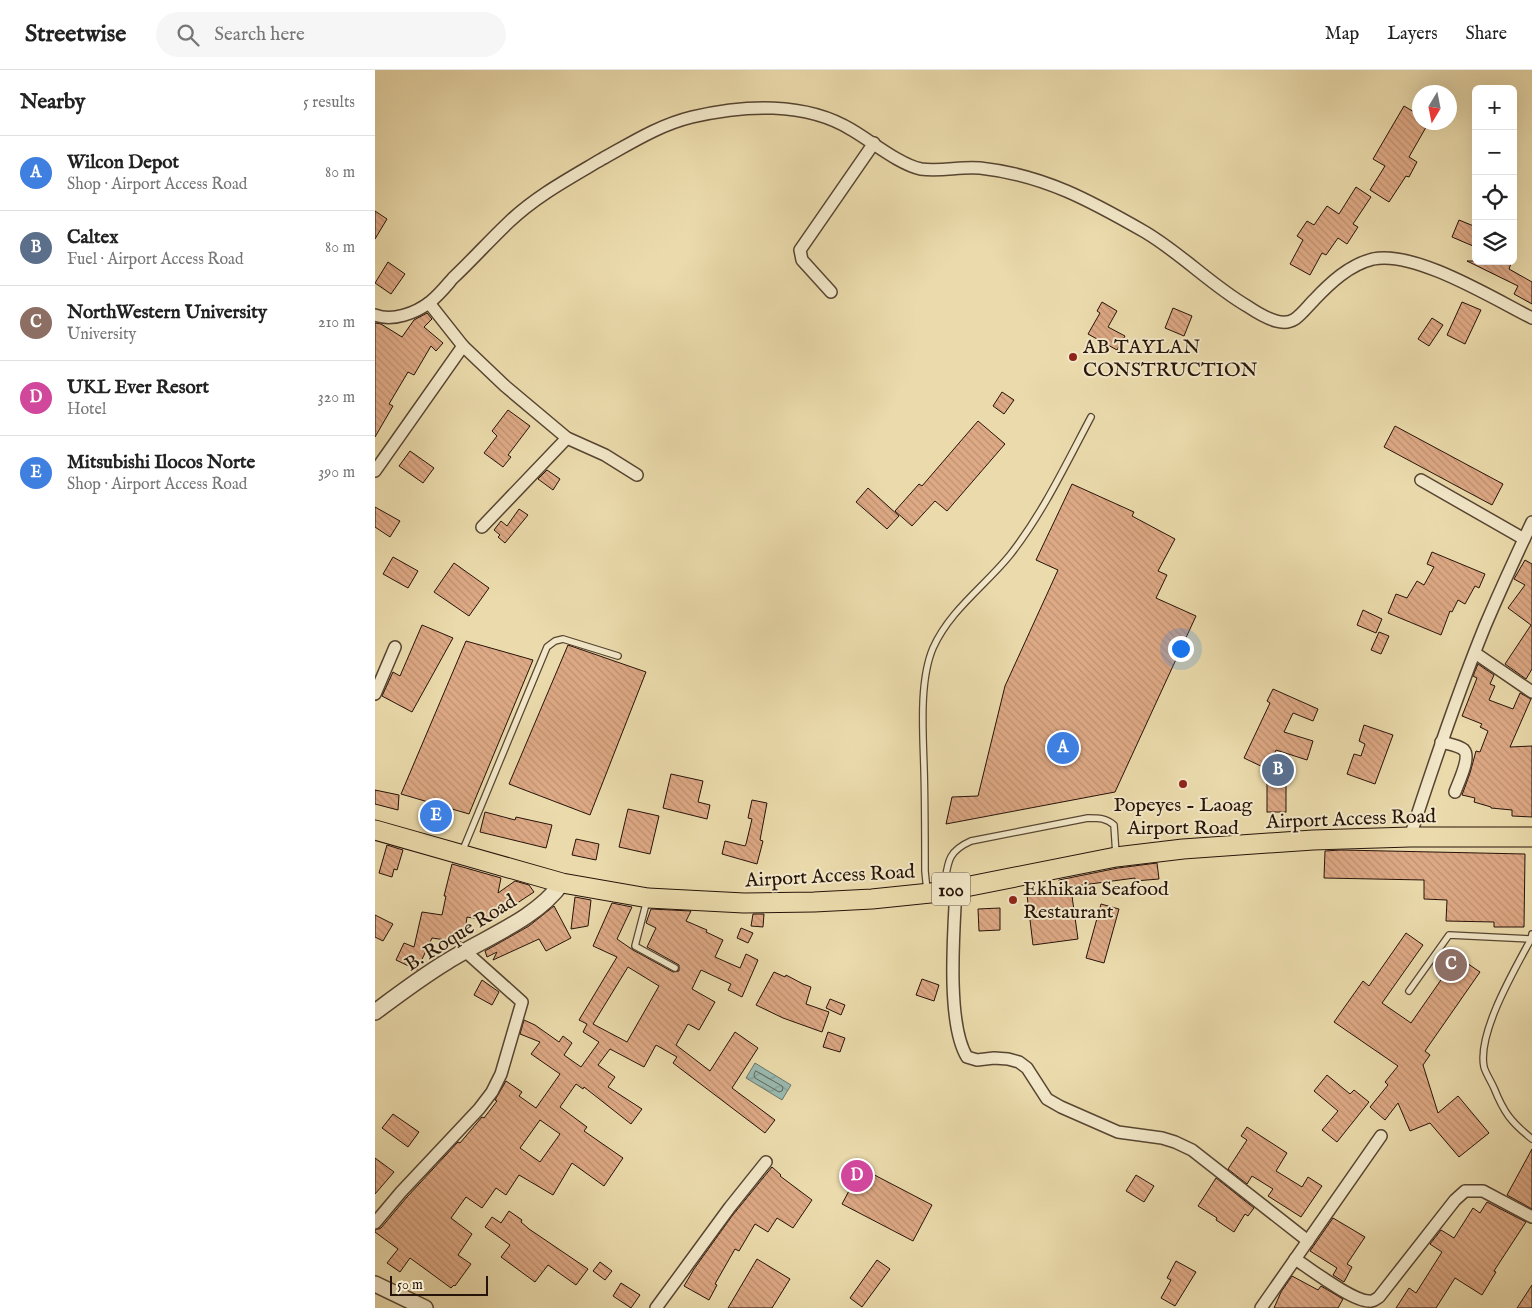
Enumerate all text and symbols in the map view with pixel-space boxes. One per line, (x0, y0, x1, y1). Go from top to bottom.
search box (156, 12, 506, 57)
text: Streetwise (25, 19, 126, 50)
icon: search (174, 21, 202, 49)
text: Search here (214, 23, 305, 47)
text: Map (1325, 23, 1359, 46)
text: Layers (1387, 23, 1438, 46)
text: Share (1466, 23, 1507, 46)
north arrow (1412, 85, 1457, 130)
map controls (1472, 85, 1517, 265)
button: + (1472, 85, 1517, 130)
text: Nearby (20, 89, 85, 116)
text: 5 results (303, 93, 355, 113)
button: − (1472, 130, 1517, 175)
text: Wilcon Depot (67, 151, 179, 175)
text: A (31, 163, 41, 183)
text: 80 m (325, 163, 355, 183)
text: Shop · Airport Access Road (67, 175, 247, 195)
button: locate (1472, 175, 1517, 220)
button: layers (1472, 220, 1517, 265)
text: Caltex (67, 226, 119, 250)
text: B (31, 238, 41, 258)
text: 80 m (325, 238, 355, 258)
text: Fuel · Airport Access Road (67, 250, 243, 270)
text: NorthWestern University (67, 301, 267, 325)
text: C (30, 313, 42, 333)
text: 210 m (318, 313, 355, 333)
text: University (67, 325, 136, 345)
place label: AB TAYLAN CONSTRUCTION (1082, 335, 1258, 383)
marker: AB TAYLAN CONSTRUCTION (1067, 351, 1079, 363)
text: UKL Ever Resort (67, 376, 209, 400)
text: D (30, 388, 42, 408)
text: 320 m (318, 388, 355, 408)
text: Hotel (67, 400, 106, 420)
text: Mitsubishi Ilocos Norte (67, 451, 255, 475)
text: E (30, 463, 42, 483)
text: 390 m (318, 463, 355, 483)
text: Shop · Airport Access Road (67, 475, 247, 495)
your location (1168, 636, 1194, 662)
pin: A (1047, 729, 1079, 767)
pin: B (1262, 751, 1294, 789)
marker: Popeyes - Laoag Airport Road (1177, 778, 1189, 790)
place label: Popeyes - Laoag Airport Road (1114, 793, 1254, 841)
pin: E (420, 797, 452, 835)
street label: Airport Access Road (1265, 804, 1437, 835)
street label: Airport Access Road (744, 860, 916, 893)
road number: 100 (932, 872, 970, 906)
place label: Ekhikaia Seafood Restaurant (1023, 877, 1169, 925)
street label: B. Roque Road (400, 889, 521, 977)
marker: Ekhikaia Seafood Restaurant (1007, 894, 1019, 906)
pin: C (1435, 946, 1467, 984)
pin: D (841, 1157, 873, 1195)
scale bar (390, 1273, 487, 1296)
text: 50 m (397, 1276, 423, 1294)

